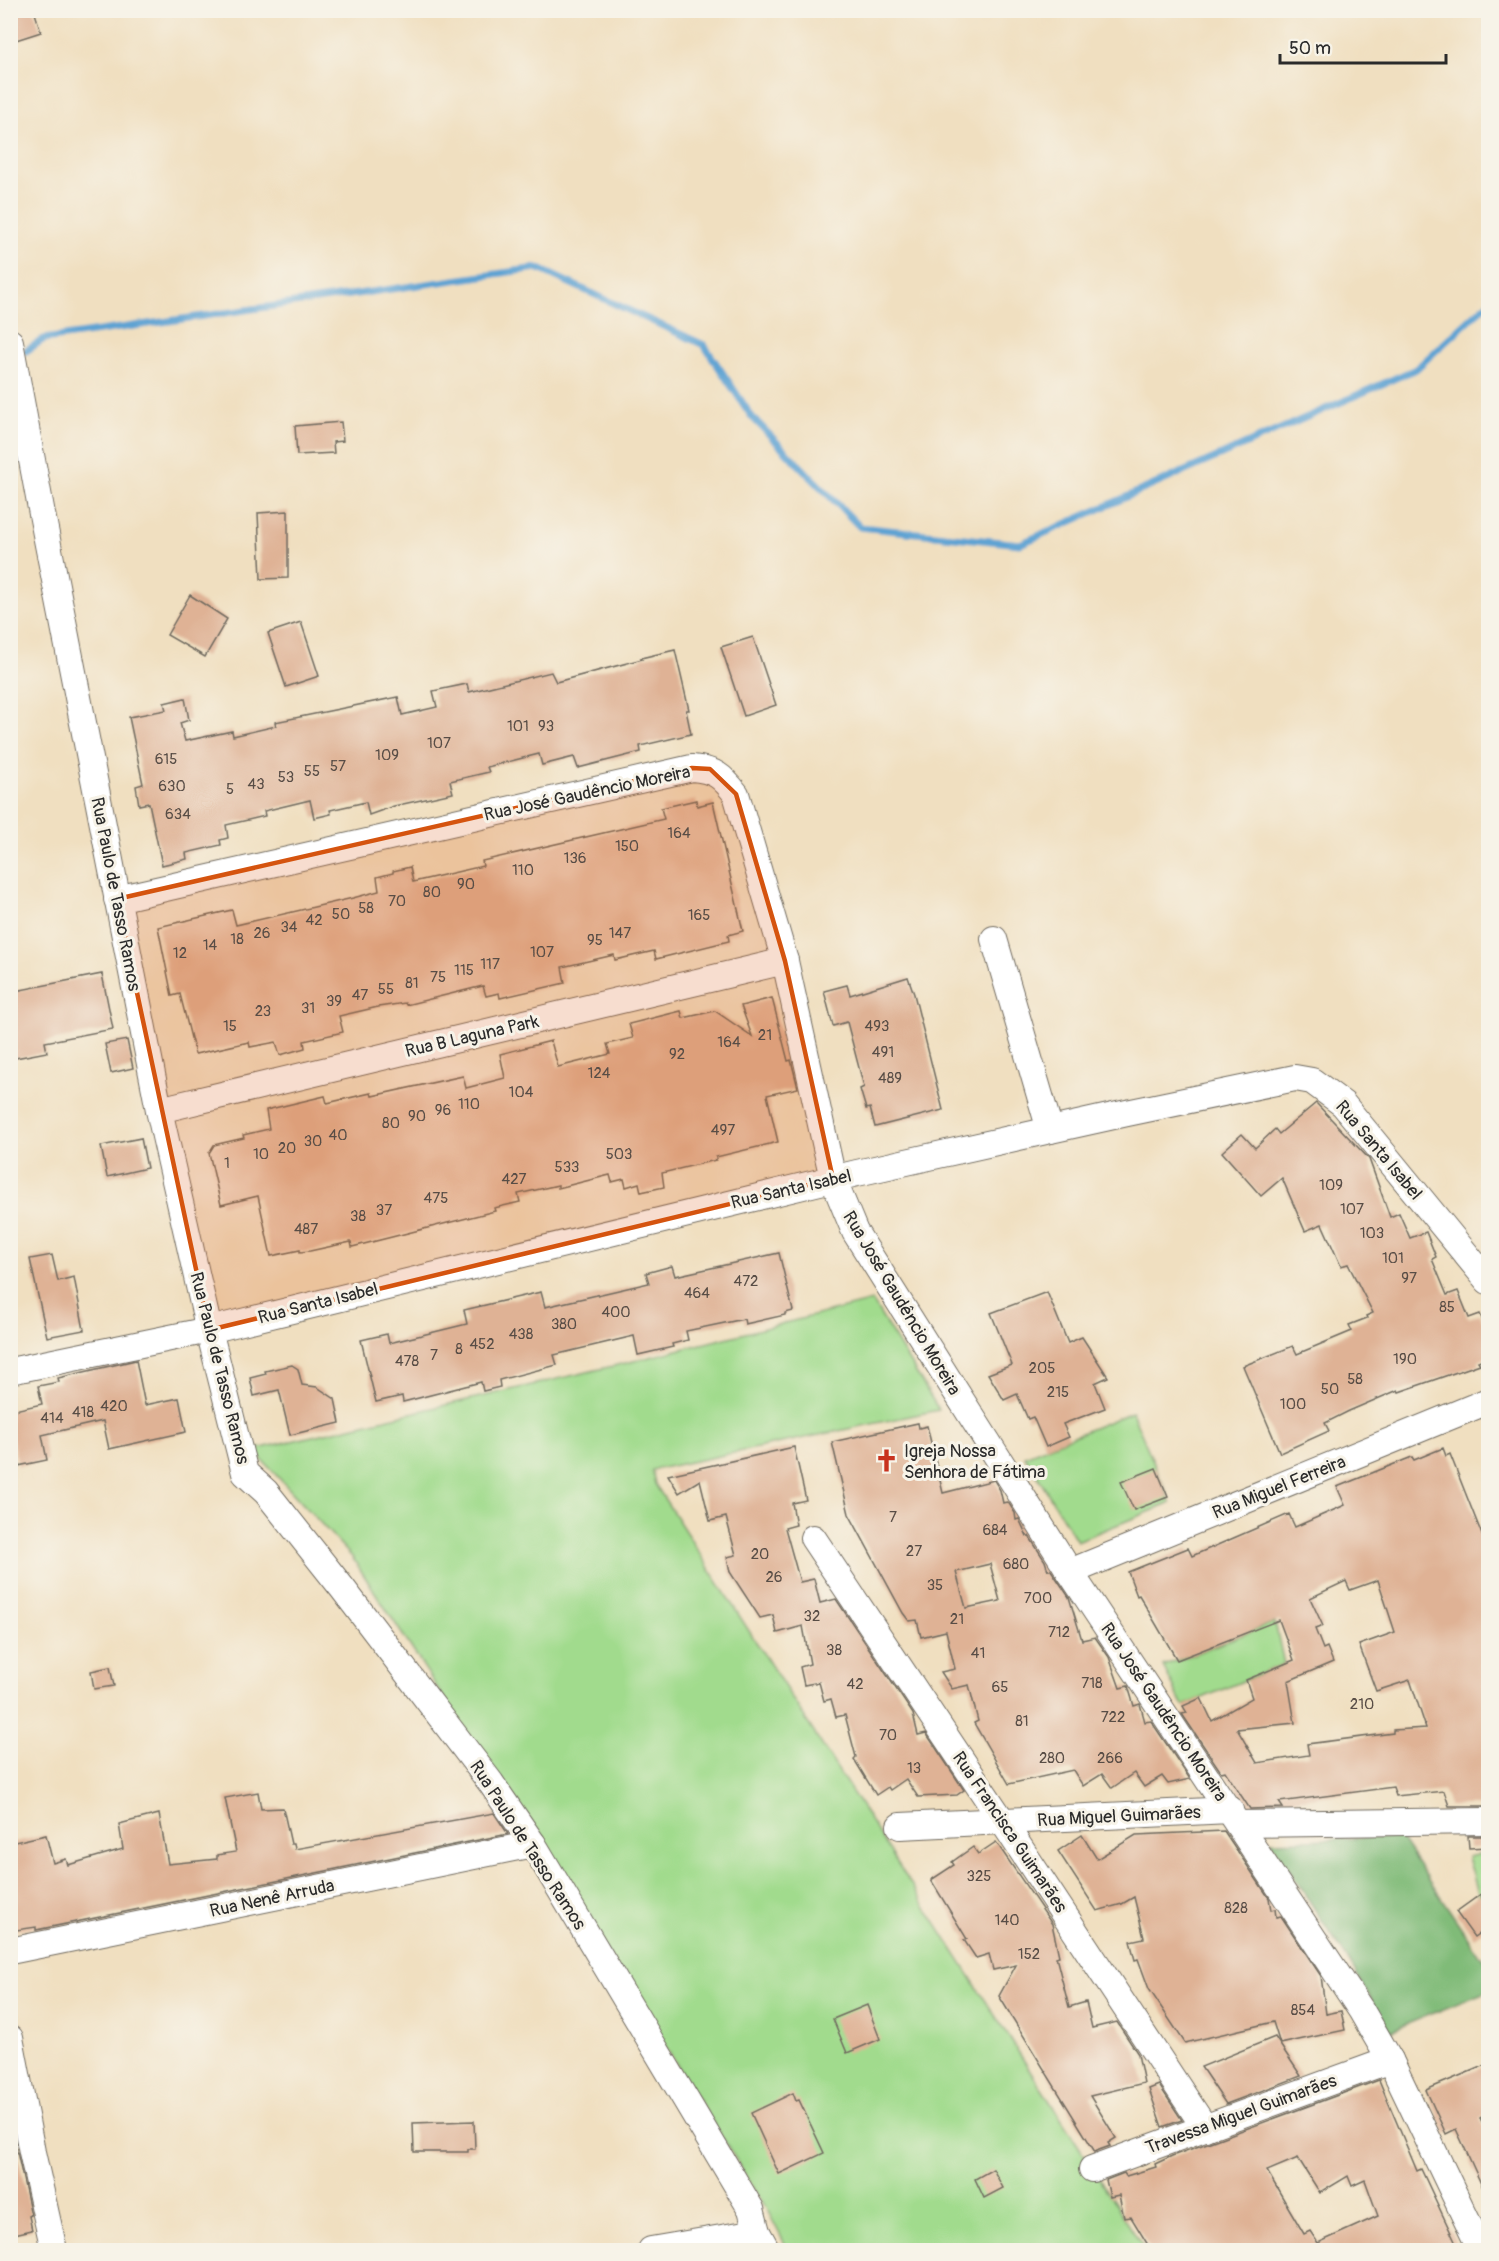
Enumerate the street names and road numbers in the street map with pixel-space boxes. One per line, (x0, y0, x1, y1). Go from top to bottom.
street label: Rua José Gaudêncio Moreira (482, 760, 693, 827)
street label: Rua Paulo de Tasso Ramos (85, 795, 146, 993)
street label: Rua B Laguna Park (403, 1010, 542, 1063)
street label: Rua Santa Isabel (1330, 1096, 1427, 1205)
street label: Rua Santa Isabel (729, 1164, 854, 1215)
street label: Rua José Gaudêncio Moreira (837, 1207, 966, 1399)
street label: Rua Paulo de Tasso Ramos (185, 1270, 255, 1467)
street label: Rua Santa Isabel (256, 1277, 381, 1330)
street label: Rua Miguel Ferreira (1209, 1450, 1349, 1525)
street label: Rua José Gaudêncio Moreira (1095, 1619, 1232, 1806)
street label: Rua Francisca Guimarães (947, 1747, 1072, 1917)
street label: Rua Paulo de Tasso Ramos (464, 1756, 591, 1934)
street label: Rua Miguel Guimarães (1037, 1801, 1201, 1832)
street label: Rua Nenê Arruda (208, 1874, 337, 1923)
street label: Travessa Miguel Guimarães (1142, 2069, 1340, 2160)

